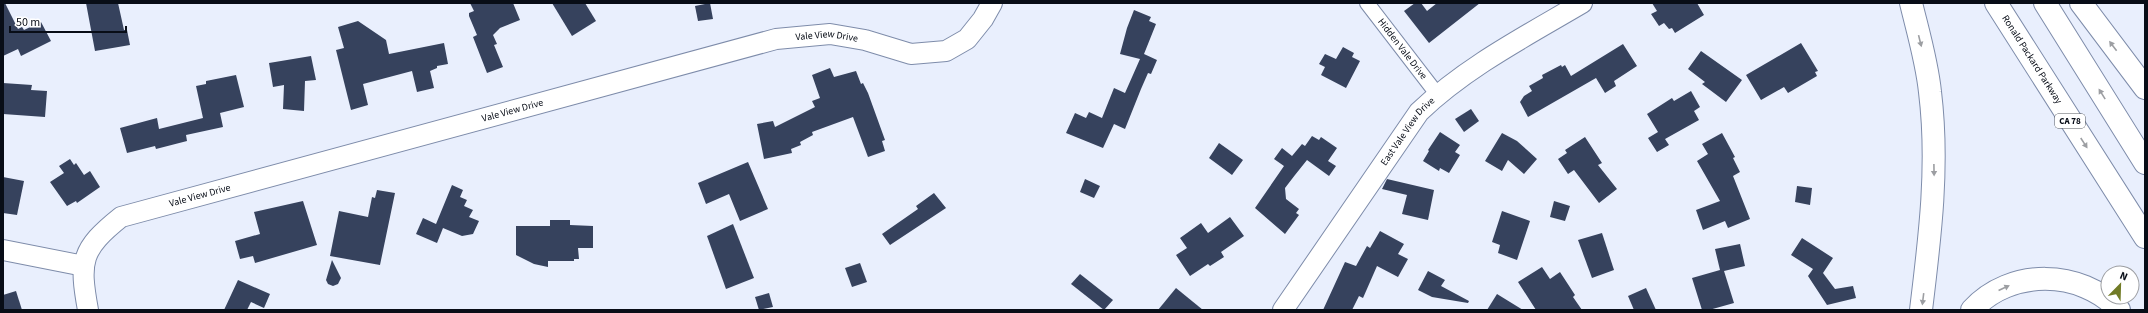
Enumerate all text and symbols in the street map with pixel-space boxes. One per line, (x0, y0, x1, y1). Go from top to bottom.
scale bar (10, 8, 126, 34)
street label: Ronald Packard Parkway (1998, 12, 2066, 107)
text: 50 m (16, 14, 40, 31)
street label: Hidden Vale Drive (1374, 15, 1430, 83)
street label: Vale View Drive (795, 27, 859, 46)
one-way arrow (1918, 35, 1924, 47)
one-way arrow (2109, 41, 2117, 51)
one-way arrow (2098, 89, 2106, 99)
street label: East Vale View Drive (1377, 94, 1438, 168)
street label: Vale View Drive (480, 96, 545, 126)
road number: CA 78 (2055, 114, 2085, 128)
one-way arrow (2080, 137, 2088, 148)
one-way arrow (1931, 164, 1937, 177)
street label: Vale View Drive (168, 181, 232, 211)
north arrow (2100, 265, 2140, 305)
text: N (2117, 268, 2130, 285)
one-way arrow (1998, 285, 2009, 291)
one-way arrow (1919, 293, 1926, 305)

